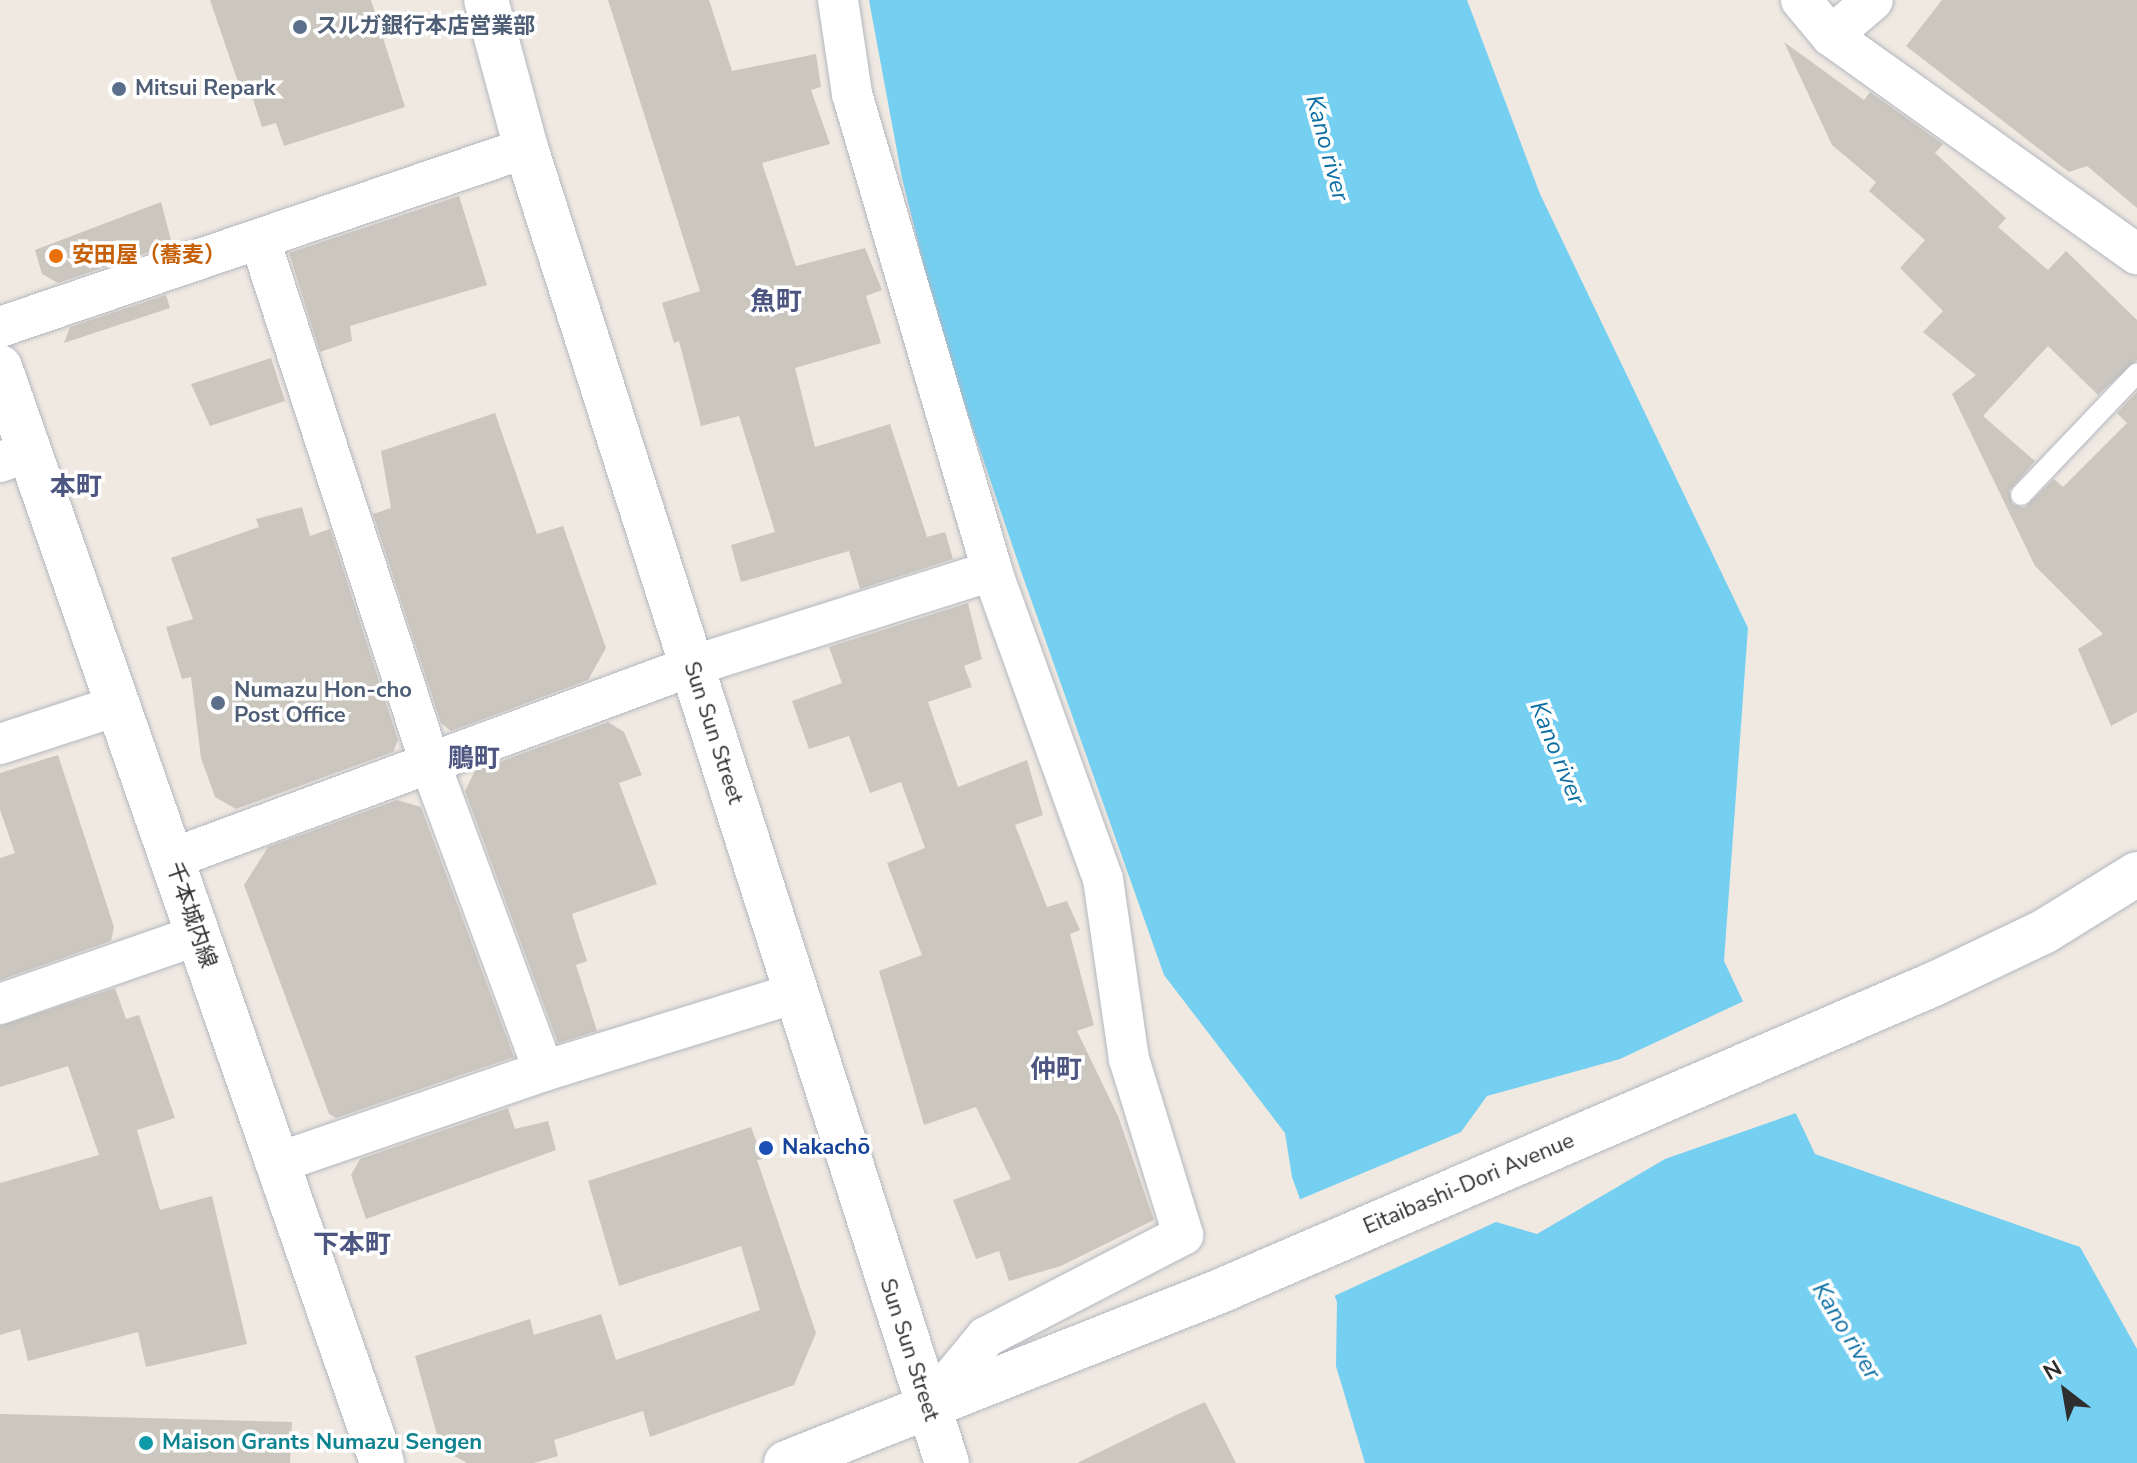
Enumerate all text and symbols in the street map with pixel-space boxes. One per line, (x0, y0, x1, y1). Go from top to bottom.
place label: スルガ銀行本店営業部 (316, 14, 536, 40)
marker: スルガ銀行本店営業部 (291, 18, 309, 36)
place label: Mitsui Repark (135, 76, 276, 102)
marker: Mitsui Repark (110, 80, 128, 98)
water label: Kano river (1299, 92, 1355, 204)
place label: 安田屋（蕎麦） (72, 243, 226, 269)
marker: 安田屋（蕎麦） (47, 247, 65, 265)
district label: 魚町 (750, 286, 802, 318)
district label: 本町 (50, 471, 102, 503)
street label: Sun Sun Street (678, 659, 748, 807)
place label: Numazu Hon-cho Post Office (234, 677, 412, 728)
marker: Numazu Hon-cho Post Office (209, 694, 227, 712)
water label: Kano river (1523, 697, 1591, 809)
district label: 鵰町 (448, 743, 500, 775)
street label: 千本城内線 (161, 859, 221, 971)
district label: 仲町 (1030, 1054, 1082, 1086)
street label: Eitaibashi-Dori Avenue (1360, 1128, 1578, 1240)
place label: Nakachō (782, 1135, 870, 1161)
marker: Nakachō (757, 1139, 775, 1157)
district label: 下本町 (313, 1229, 391, 1261)
street label: Sun Sun Street (874, 1276, 944, 1424)
water label: Kano river (1806, 1277, 1886, 1385)
north arrow (2025, 1351, 2105, 1431)
text: N (2038, 1353, 2067, 1388)
place label: Maison Grants Numazu Sengen (162, 1430, 482, 1456)
marker: Maison Grants Numazu Sengen (137, 1434, 155, 1452)

